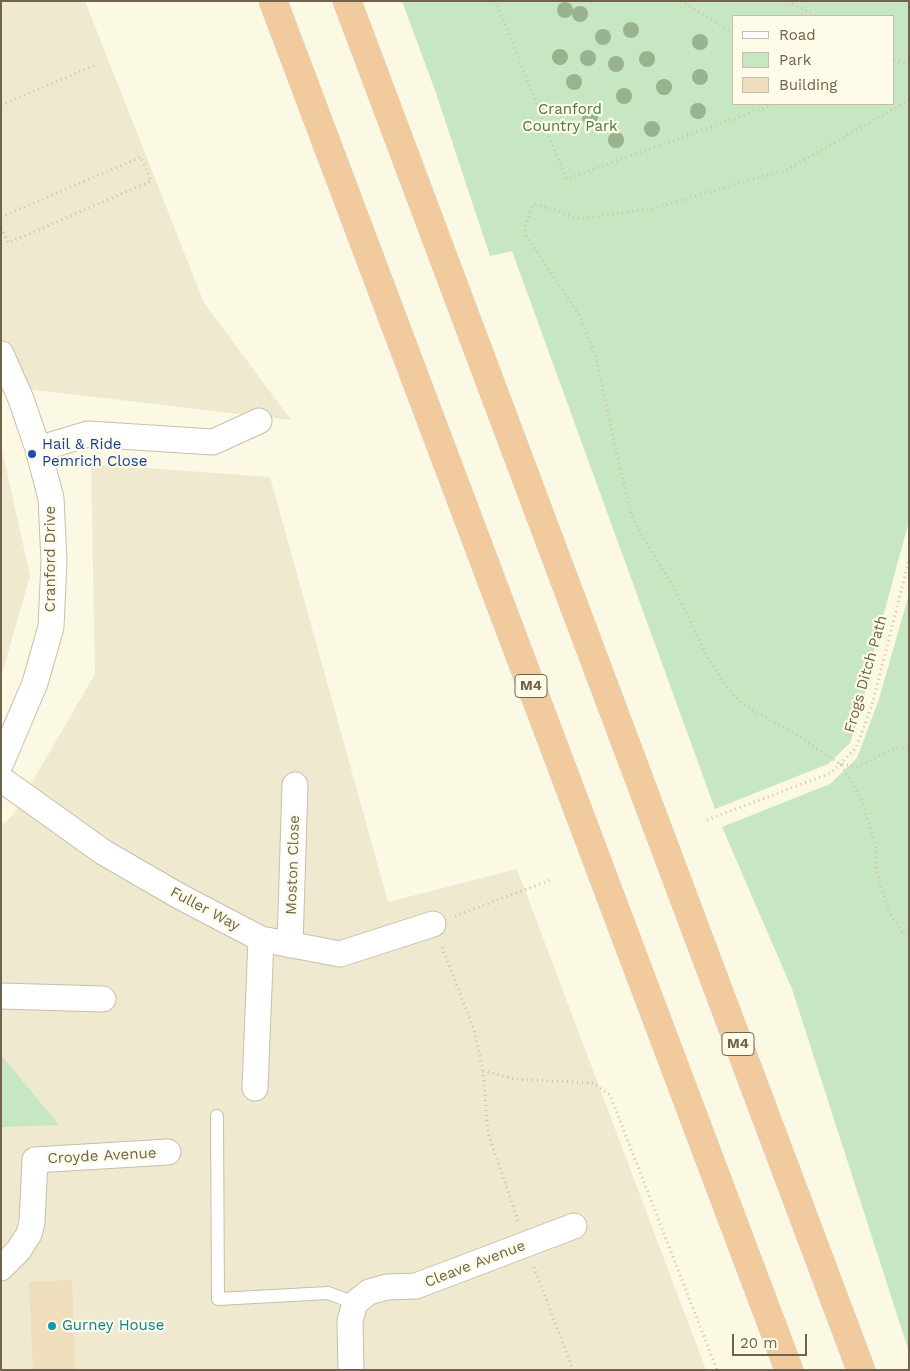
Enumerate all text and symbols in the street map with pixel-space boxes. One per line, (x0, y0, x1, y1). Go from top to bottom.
legend (732, 15, 895, 105)
text: Road (779, 26, 816, 44)
text: Park (779, 51, 811, 69)
text: Building (779, 76, 837, 94)
park label: Cranford Country Park (522, 101, 618, 136)
place label: Hail & Ride Pemrich Close (42, 436, 147, 471)
marker: Hail & Ride Pemrich Close (26, 448, 38, 460)
street label: Cranford Drive (42, 506, 60, 612)
street label: Frogs Ditch Path (841, 613, 891, 735)
road number: M4 (515, 674, 547, 698)
street label: Moston Close (282, 815, 304, 915)
street label: Fuller Way (167, 883, 243, 935)
road number: M4 (722, 1032, 754, 1056)
street label: Croyde Avenue (47, 1144, 157, 1168)
street label: Cleave Avenue (422, 1237, 528, 1291)
place label: Gurney House (62, 1317, 164, 1335)
marker: Gurney House (46, 1320, 58, 1332)
scale bar (735, 1324, 810, 1356)
text: 20 m (740, 1334, 778, 1352)

